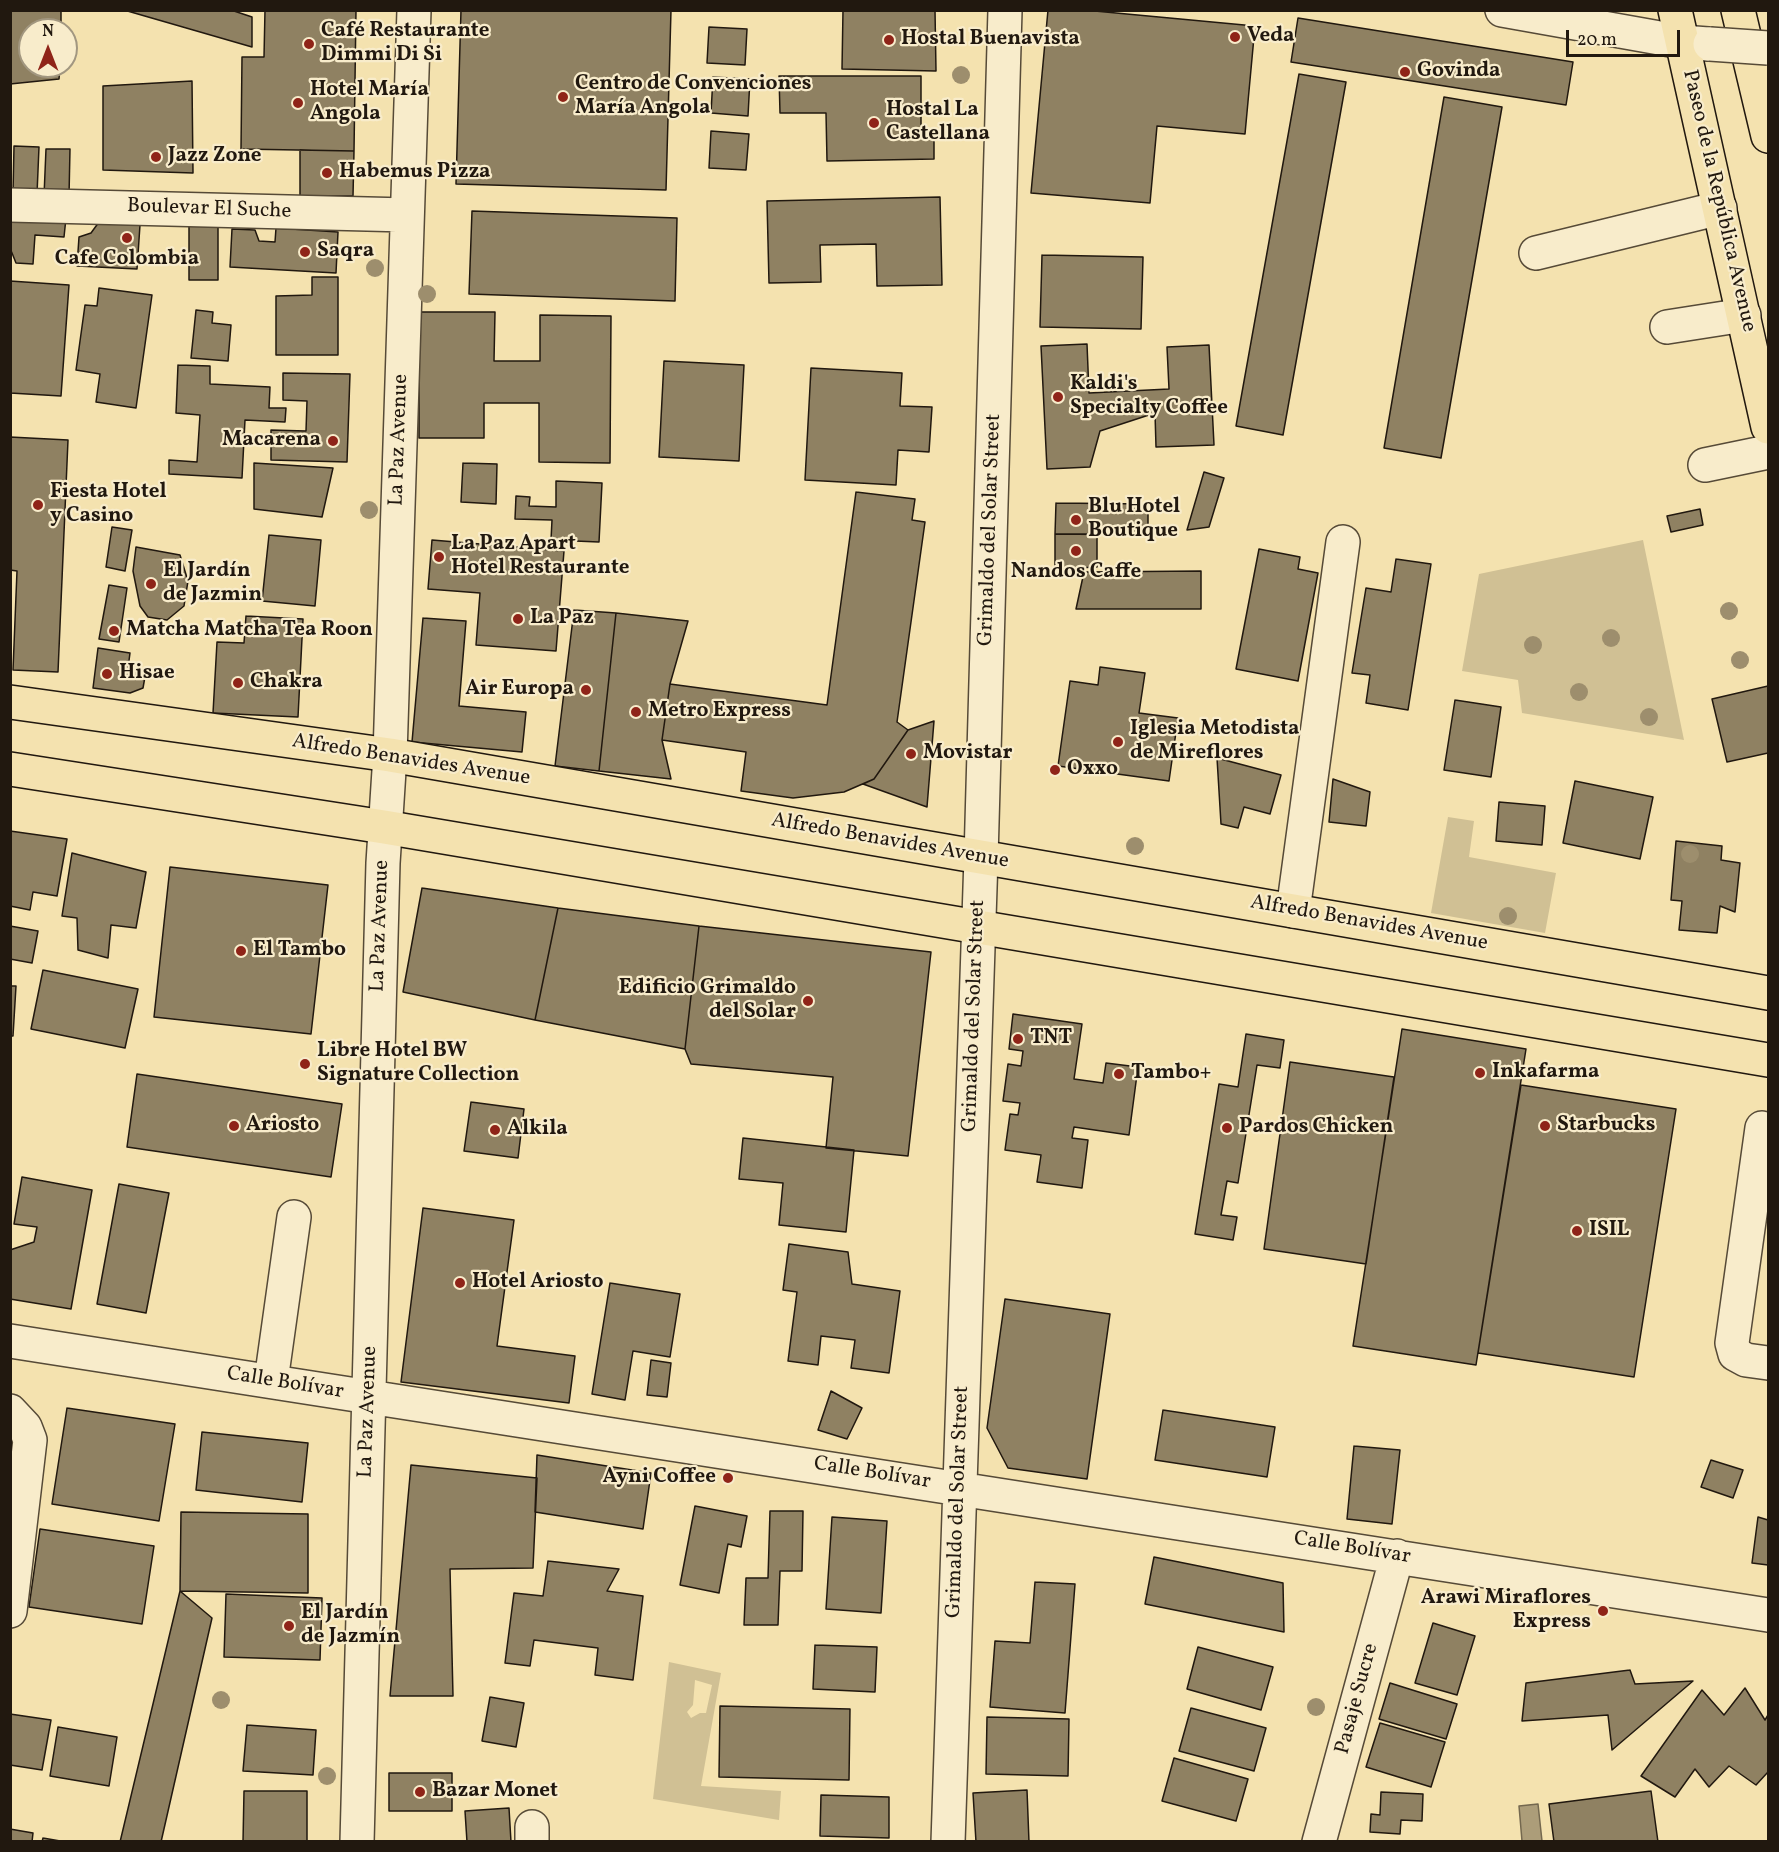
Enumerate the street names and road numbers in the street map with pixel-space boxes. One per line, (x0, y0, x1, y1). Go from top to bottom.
street label: Paseo de la República Avenue (1676, 67, 1760, 335)
street label: Boulevar El Suche (126, 195, 292, 225)
street label: La Paz Avenue (385, 373, 415, 507)
street label: Grimaldo del Solar Street (974, 413, 1008, 647)
street label: Alfredo Benavides Avenue (290, 730, 532, 792)
street label: Alfredo Benavides Avenue (769, 809, 1011, 875)
street label: La Paz Avenue (366, 859, 396, 993)
street label: Alfredo Benavides Avenue (1248, 891, 1490, 957)
street label: Grimaldo del Solar Street (958, 899, 992, 1133)
street label: La Paz Avenue (354, 1345, 384, 1479)
street label: Calle Bolívar (225, 1362, 345, 1406)
street label: Grimaldo del Solar Street (942, 1385, 976, 1619)
street label: Calle Bolívar (812, 1452, 932, 1496)
street label: Calle Bolívar (1292, 1527, 1412, 1571)
street label: Pasaje Sucre (1331, 1641, 1385, 1757)

